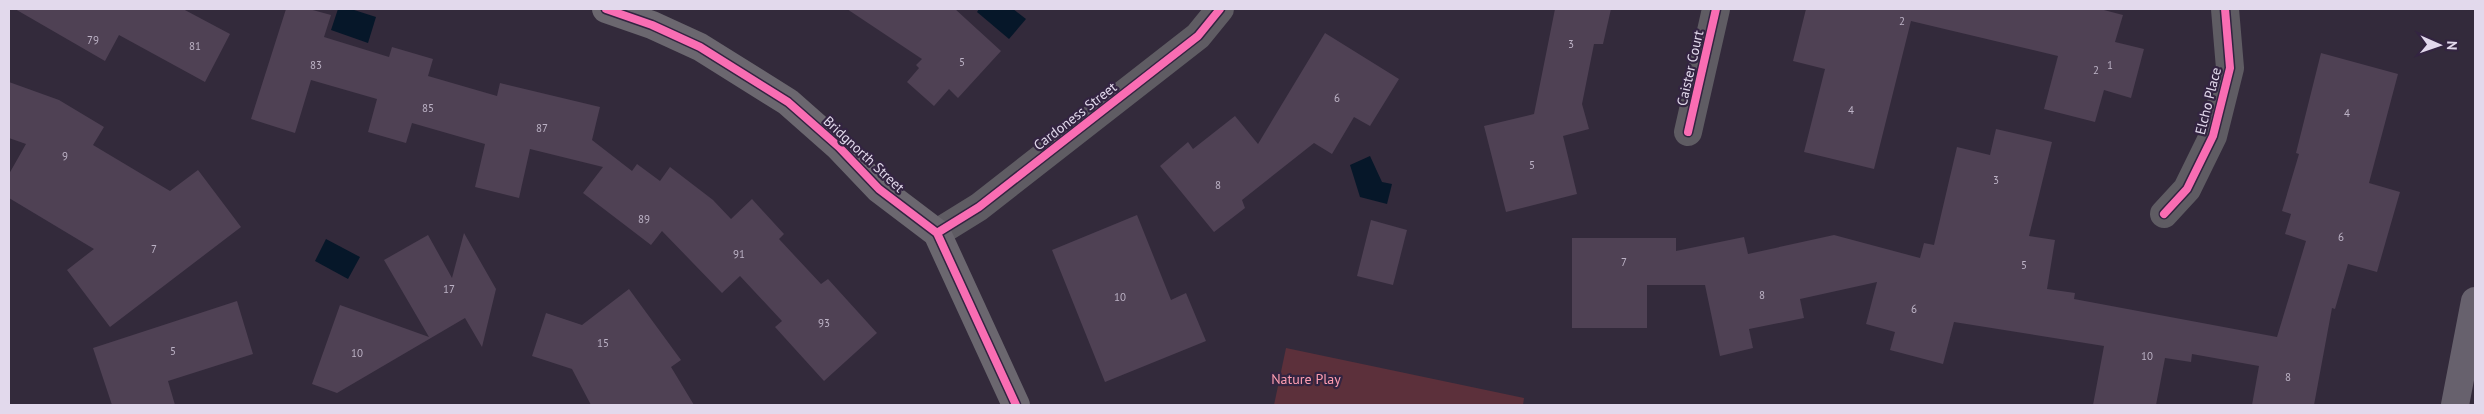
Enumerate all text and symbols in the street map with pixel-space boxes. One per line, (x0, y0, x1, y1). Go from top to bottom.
house number: 2 (1899, 14, 1905, 28)
north arrow (2414, 20, 2464, 70)
street label: Caister Court (1673, 28, 1707, 108)
house number: 79 (87, 33, 99, 47)
house number: 3 (1568, 37, 1574, 51)
house number: 81 (189, 39, 201, 53)
text: N (2443, 41, 2461, 50)
house number: 5 (959, 55, 965, 69)
house number: 83 (310, 58, 322, 72)
house number: 1 (2107, 58, 2113, 72)
house number: 2 (2093, 63, 2099, 77)
street label: Elcho Place (2191, 65, 2225, 137)
street label: Cardoness Street (1030, 78, 1120, 154)
house number: 6 (1334, 91, 1340, 105)
house number: 85 (422, 101, 434, 115)
house number: 4 (1848, 103, 1854, 117)
house number: 4 (2344, 106, 2350, 120)
street label: Bridgnorth Street (820, 112, 908, 196)
house number: 87 (536, 121, 548, 135)
house number: 9 (62, 149, 68, 163)
house number: 5 (1529, 158, 1535, 172)
house number: 3 (1993, 173, 1999, 187)
house number: 8 (1215, 178, 1221, 192)
house number: 89 (638, 212, 650, 226)
house number: 6 (2338, 230, 2344, 244)
house number: 7 (151, 242, 157, 256)
house number: 91 (733, 247, 745, 261)
house number: 7 (1621, 255, 1627, 269)
house number: 5 (2021, 258, 2027, 272)
house number: 17 (443, 282, 455, 296)
house number: 8 (1759, 288, 1765, 302)
house number: 10 (1114, 290, 1126, 304)
house number: 6 (1911, 302, 1917, 316)
house number: 93 (818, 316, 830, 330)
house number: 15 (597, 336, 609, 350)
house number: 5 (170, 344, 176, 358)
house number: 10 (351, 346, 363, 360)
house number: 10 (2141, 349, 2153, 363)
park label: Nature Play (1271, 370, 1341, 388)
house number: 8 (2285, 370, 2291, 384)

